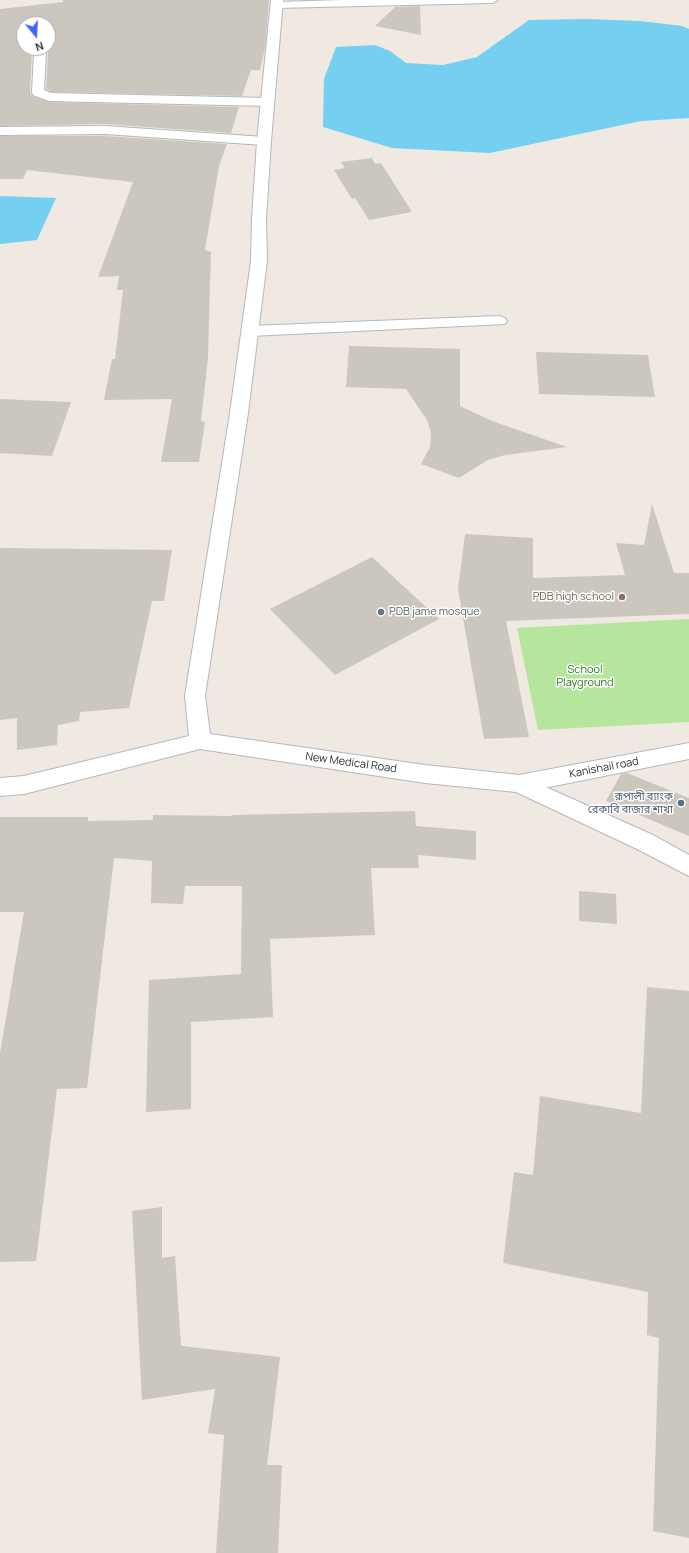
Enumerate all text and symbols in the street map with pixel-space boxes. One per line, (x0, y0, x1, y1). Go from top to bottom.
north arrow (16, 16, 56, 56)
text: N (33, 39, 46, 55)
place label: PDB high school (533, 590, 614, 604)
marker: PDB high school (617, 592, 627, 602)
place label: PDB jame mosque (389, 605, 480, 619)
marker: PDB jame mosque (376, 607, 386, 617)
park label: School Playground (556, 663, 614, 689)
street label: New Medical Road (304, 750, 398, 776)
street label: Kanishail road (568, 755, 640, 781)
place label: রূপালী ব্যাংক রেকাবি বাজার শাখা (588, 790, 673, 816)
marker: রূপালী ব্যাংক রেকাবি বাজার শাখা (676, 798, 686, 808)

